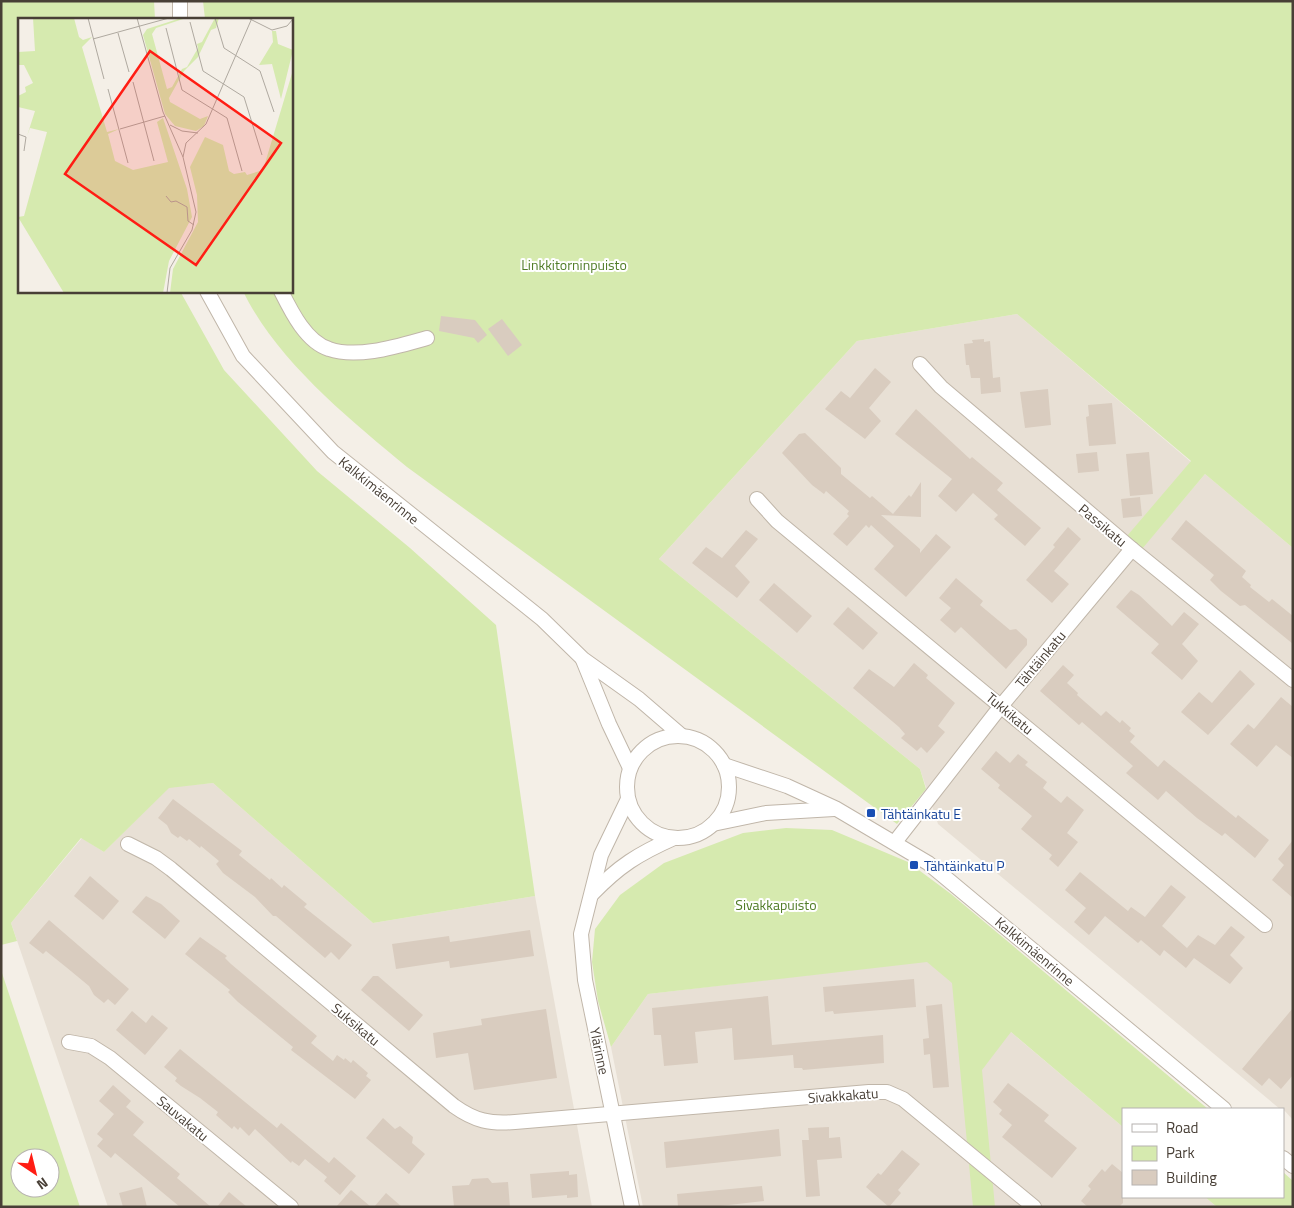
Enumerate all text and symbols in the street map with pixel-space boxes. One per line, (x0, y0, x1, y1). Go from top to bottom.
inset map (18, 18, 292, 292)
park label: Linkkitorninpuisto (521, 254, 627, 275)
street label: Kalkkimäenrinne (334, 451, 424, 529)
street label: Passikatu (1074, 499, 1132, 551)
street label: Tähtäinkatu (1010, 626, 1070, 692)
street label: Tukkikatu (982, 687, 1038, 739)
place label: Tähtäinkatu E (881, 803, 961, 824)
marker: Tähtäinkatu E (865, 807, 877, 819)
place label: Tähtäinkatu P (924, 855, 1005, 876)
marker: Tähtäinkatu P (908, 859, 920, 871)
park label: Sivakkapuisto (735, 894, 817, 915)
street label: Kalkkimäenrinne (991, 911, 1079, 991)
street label: Suksikatu (327, 998, 385, 1050)
street label: Ylärinne (585, 1025, 615, 1077)
street label: Sivakkakatu (807, 1082, 879, 1108)
street label: Sauvakatu (153, 1090, 213, 1146)
legend (1122, 1108, 1284, 1198)
text: Road (1166, 1116, 1198, 1139)
text: Park (1166, 1141, 1195, 1164)
north arrow (10, 1148, 60, 1198)
text: Building (1166, 1166, 1217, 1189)
text: N (33, 1173, 53, 1195)

